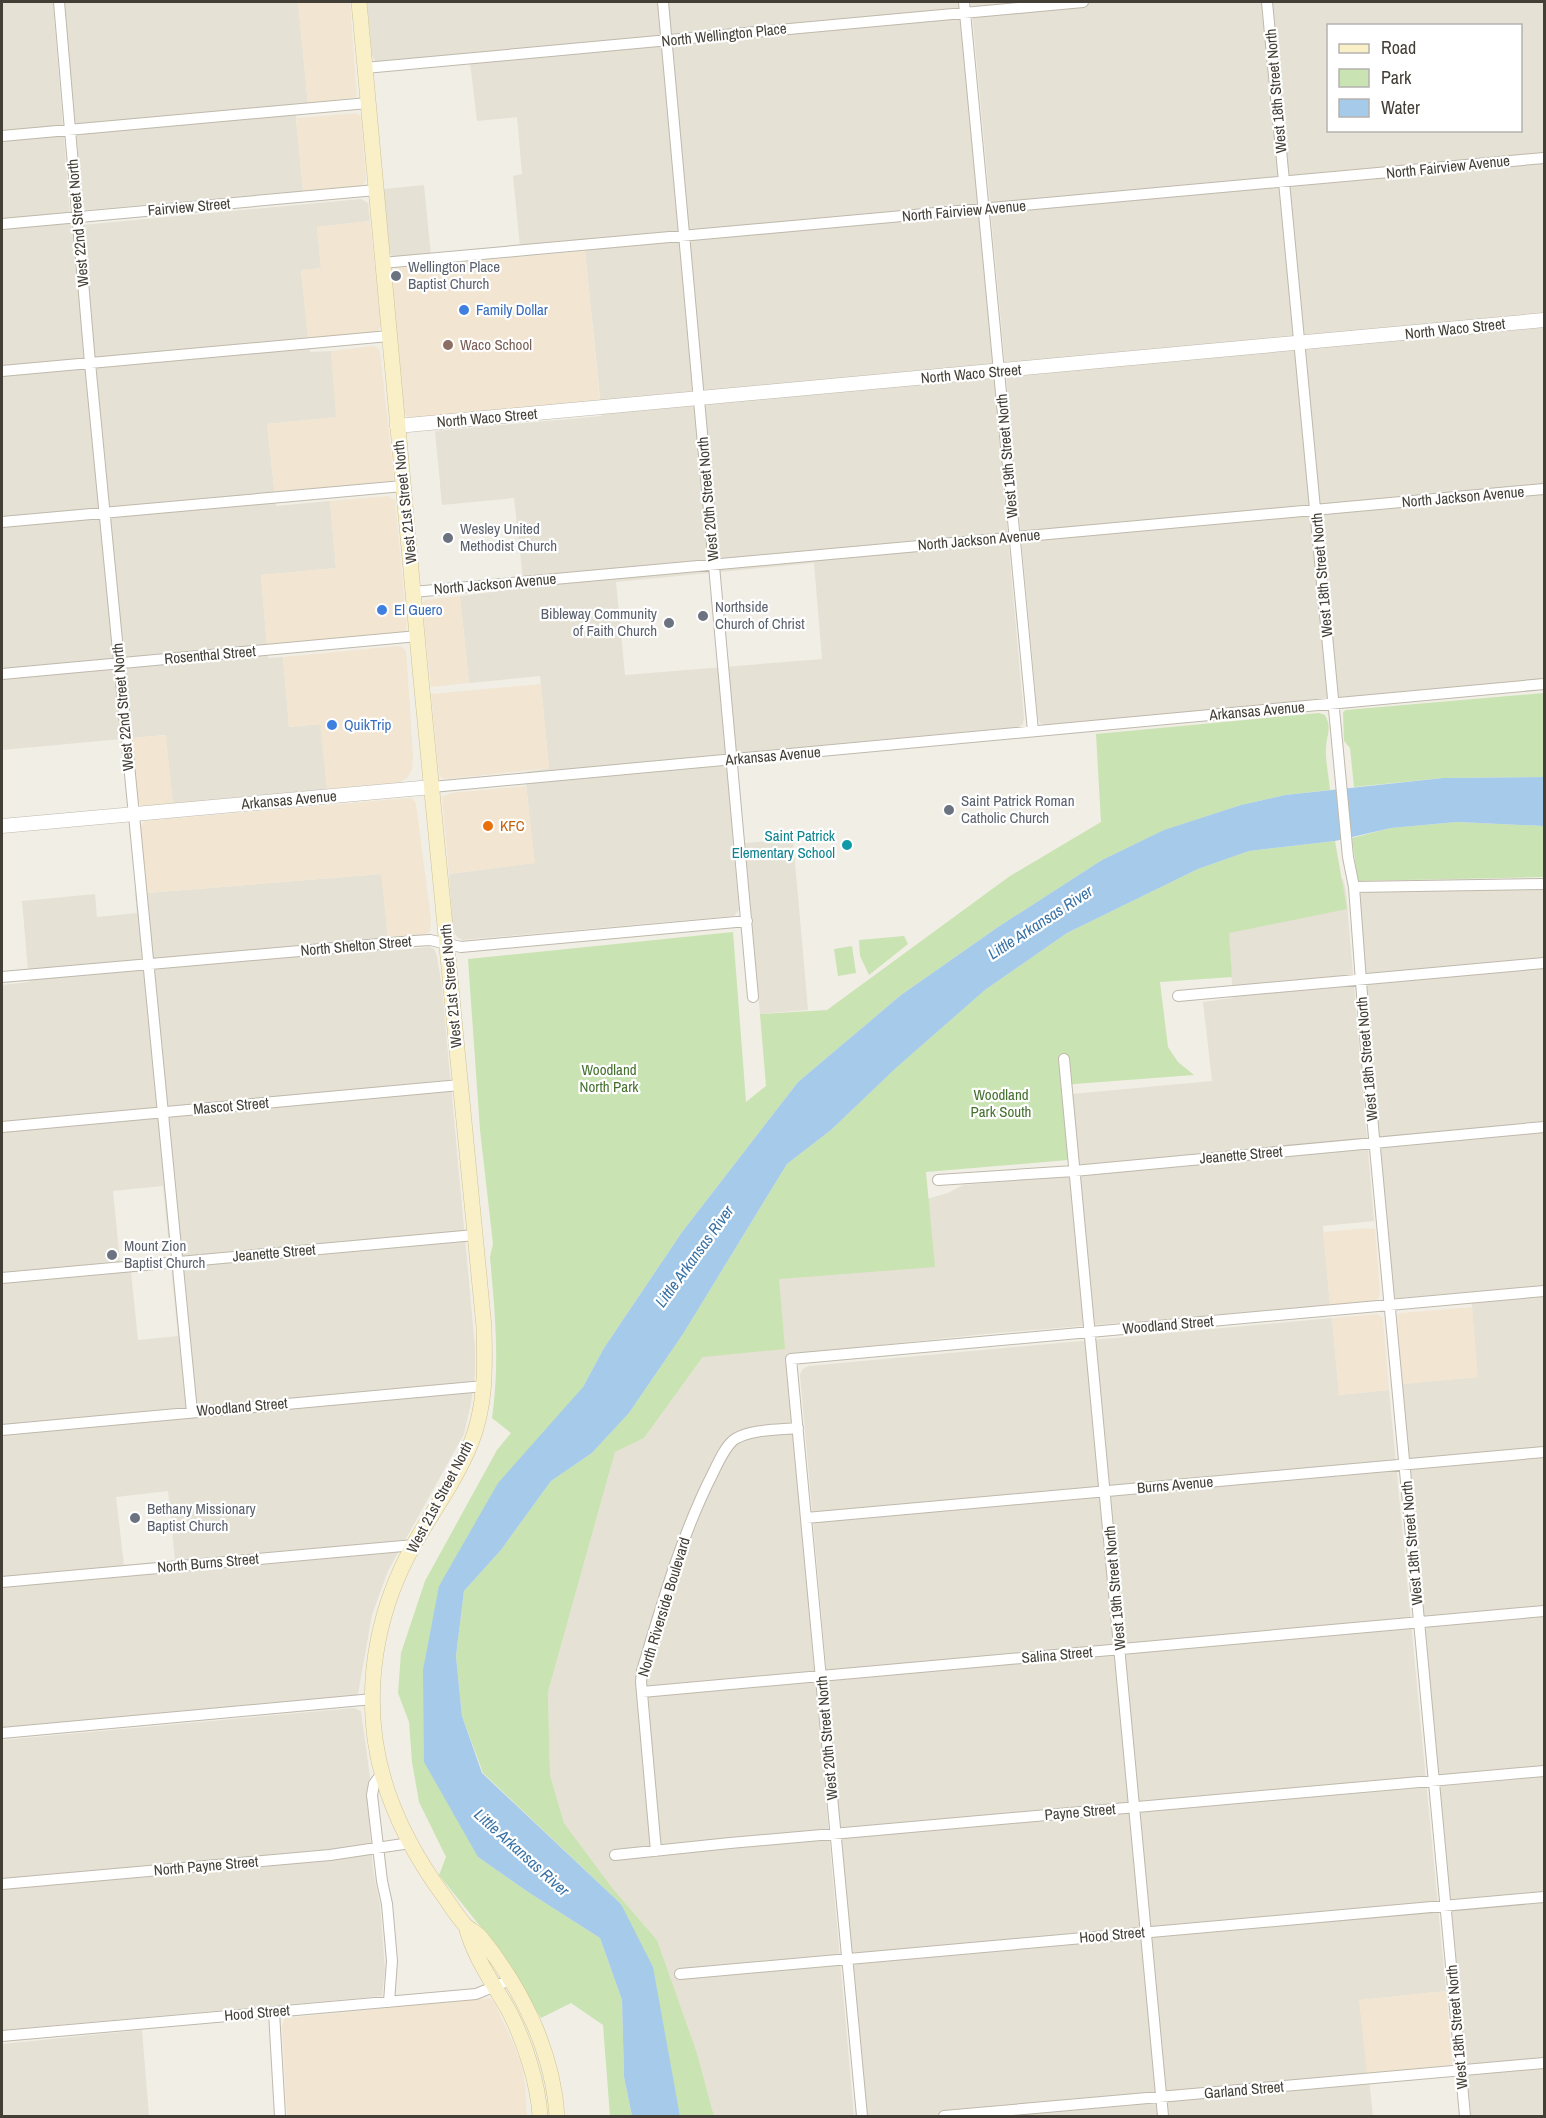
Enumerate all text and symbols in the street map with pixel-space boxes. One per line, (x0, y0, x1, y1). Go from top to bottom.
street label: North Wellington Place (660, 17, 788, 52)
legend (1327, 24, 1522, 132)
street label: West 18th Street North (1260, 28, 1291, 154)
text: Road (1381, 35, 1416, 60)
text: Park (1381, 65, 1412, 90)
text: Water (1381, 95, 1420, 120)
street label: North Fairview Avenue (1385, 150, 1511, 183)
street label: West 22nd Street North (61, 158, 94, 288)
street label: Fairview Street (147, 192, 232, 221)
street label: North Fairview Avenue (901, 195, 1027, 226)
place label: Wellington Place Baptist Church (408, 256, 500, 294)
marker: Wellington Place Baptist Church (389, 269, 403, 283)
place label: Family Dollar (476, 299, 548, 320)
marker: Family Dollar (457, 303, 471, 317)
street label: North Waco Street (1404, 313, 1507, 344)
place label: Waco School (460, 334, 532, 355)
marker: Waco School (441, 338, 455, 352)
street label: North Waco Street (920, 359, 1023, 388)
street label: West 19th Street North (991, 393, 1022, 519)
street label: North Waco Street (436, 403, 539, 432)
street label: West 20th Street North (692, 436, 723, 562)
street label: West 21st Street North (388, 439, 421, 565)
street label: North Jackson Avenue (1401, 481, 1525, 512)
street label: West 18th Street North (1306, 512, 1337, 638)
place label: Wesley United Methodist Church (460, 518, 557, 556)
street label: North Jackson Avenue (917, 524, 1041, 555)
marker: Wesley United Methodist Church (441, 531, 455, 545)
street label: North Jackson Avenue (433, 568, 557, 599)
place label: Northside Church of Christ (715, 596, 805, 634)
place label: El Guero (394, 599, 443, 620)
marker: El Guero (375, 603, 389, 617)
place label: Bibleway Community of Faith Church (541, 603, 658, 641)
marker: Northside Church of Christ (696, 609, 710, 623)
marker: Bibleway Community of Faith Church (662, 616, 676, 630)
street label: Rosenthal Street (163, 640, 257, 669)
street label: West 22nd Street North (106, 642, 139, 772)
street label: Arkansas Avenue (1207, 696, 1306, 725)
place label: QuikTrip (344, 714, 392, 735)
marker: QuikTrip (325, 718, 339, 732)
street label: Arkansas Avenue (723, 741, 822, 770)
street label: Arkansas Avenue (239, 785, 338, 814)
place label: Saint Patrick Roman Catholic Church (961, 790, 1075, 828)
marker: Saint Patrick Roman Catholic Church (942, 803, 956, 817)
place label: KFC (500, 815, 525, 836)
marker: KFC (481, 819, 495, 833)
place label: Saint Patrick Elementary School (732, 825, 836, 863)
marker: Saint Patrick Elementary School (840, 838, 854, 852)
water label: Little Arkansas River (983, 880, 1097, 964)
street label: West 21st Street North (435, 923, 466, 1049)
street label: North Shelton Street (300, 930, 413, 961)
street label: West 18th Street North (1351, 996, 1382, 1122)
park label: Woodland North Park (580, 1059, 639, 1097)
park label: Woodland Park South (971, 1084, 1031, 1122)
street label: Mascot Street (192, 1092, 270, 1119)
street label: Jeanette Street (1198, 1140, 1284, 1169)
water label: Little Arkansas River (650, 1200, 739, 1311)
place label: Mount Zion Baptist Church (124, 1235, 205, 1273)
street label: Jeanette Street (231, 1238, 317, 1267)
marker: Mount Zion Baptist Church (105, 1248, 119, 1262)
street label: Woodland Street (1122, 1310, 1215, 1339)
street label: Woodland Street (196, 1392, 289, 1421)
street label: West 21st Street North (401, 1437, 478, 1557)
street label: Burns Avenue (1136, 1471, 1214, 1498)
street label: West 18th Street North (1396, 1480, 1427, 1606)
place label: Bethany Missionary Baptist Church (147, 1498, 257, 1536)
marker: Bethany Missionary Baptist Church (128, 1511, 142, 1525)
street label: West 19th Street North (1099, 1525, 1130, 1651)
street label: North Riverside Boulevard (632, 1534, 695, 1679)
street label: North Burns Street (156, 1548, 260, 1577)
street label: Salina Street (1021, 1641, 1094, 1668)
street label: West 20th Street North (811, 1675, 842, 1801)
street label: Payne Street (1044, 1798, 1117, 1825)
water label: Little Arkansas River (470, 1803, 575, 1901)
street label: North Payne Street (153, 1850, 260, 1881)
street label: Hood Street (1078, 1921, 1146, 1948)
street label: West 18th Street North (1441, 1964, 1472, 2090)
street label: Hood Street (223, 1999, 291, 2026)
street label: Garland Street (1203, 2076, 1285, 2103)

